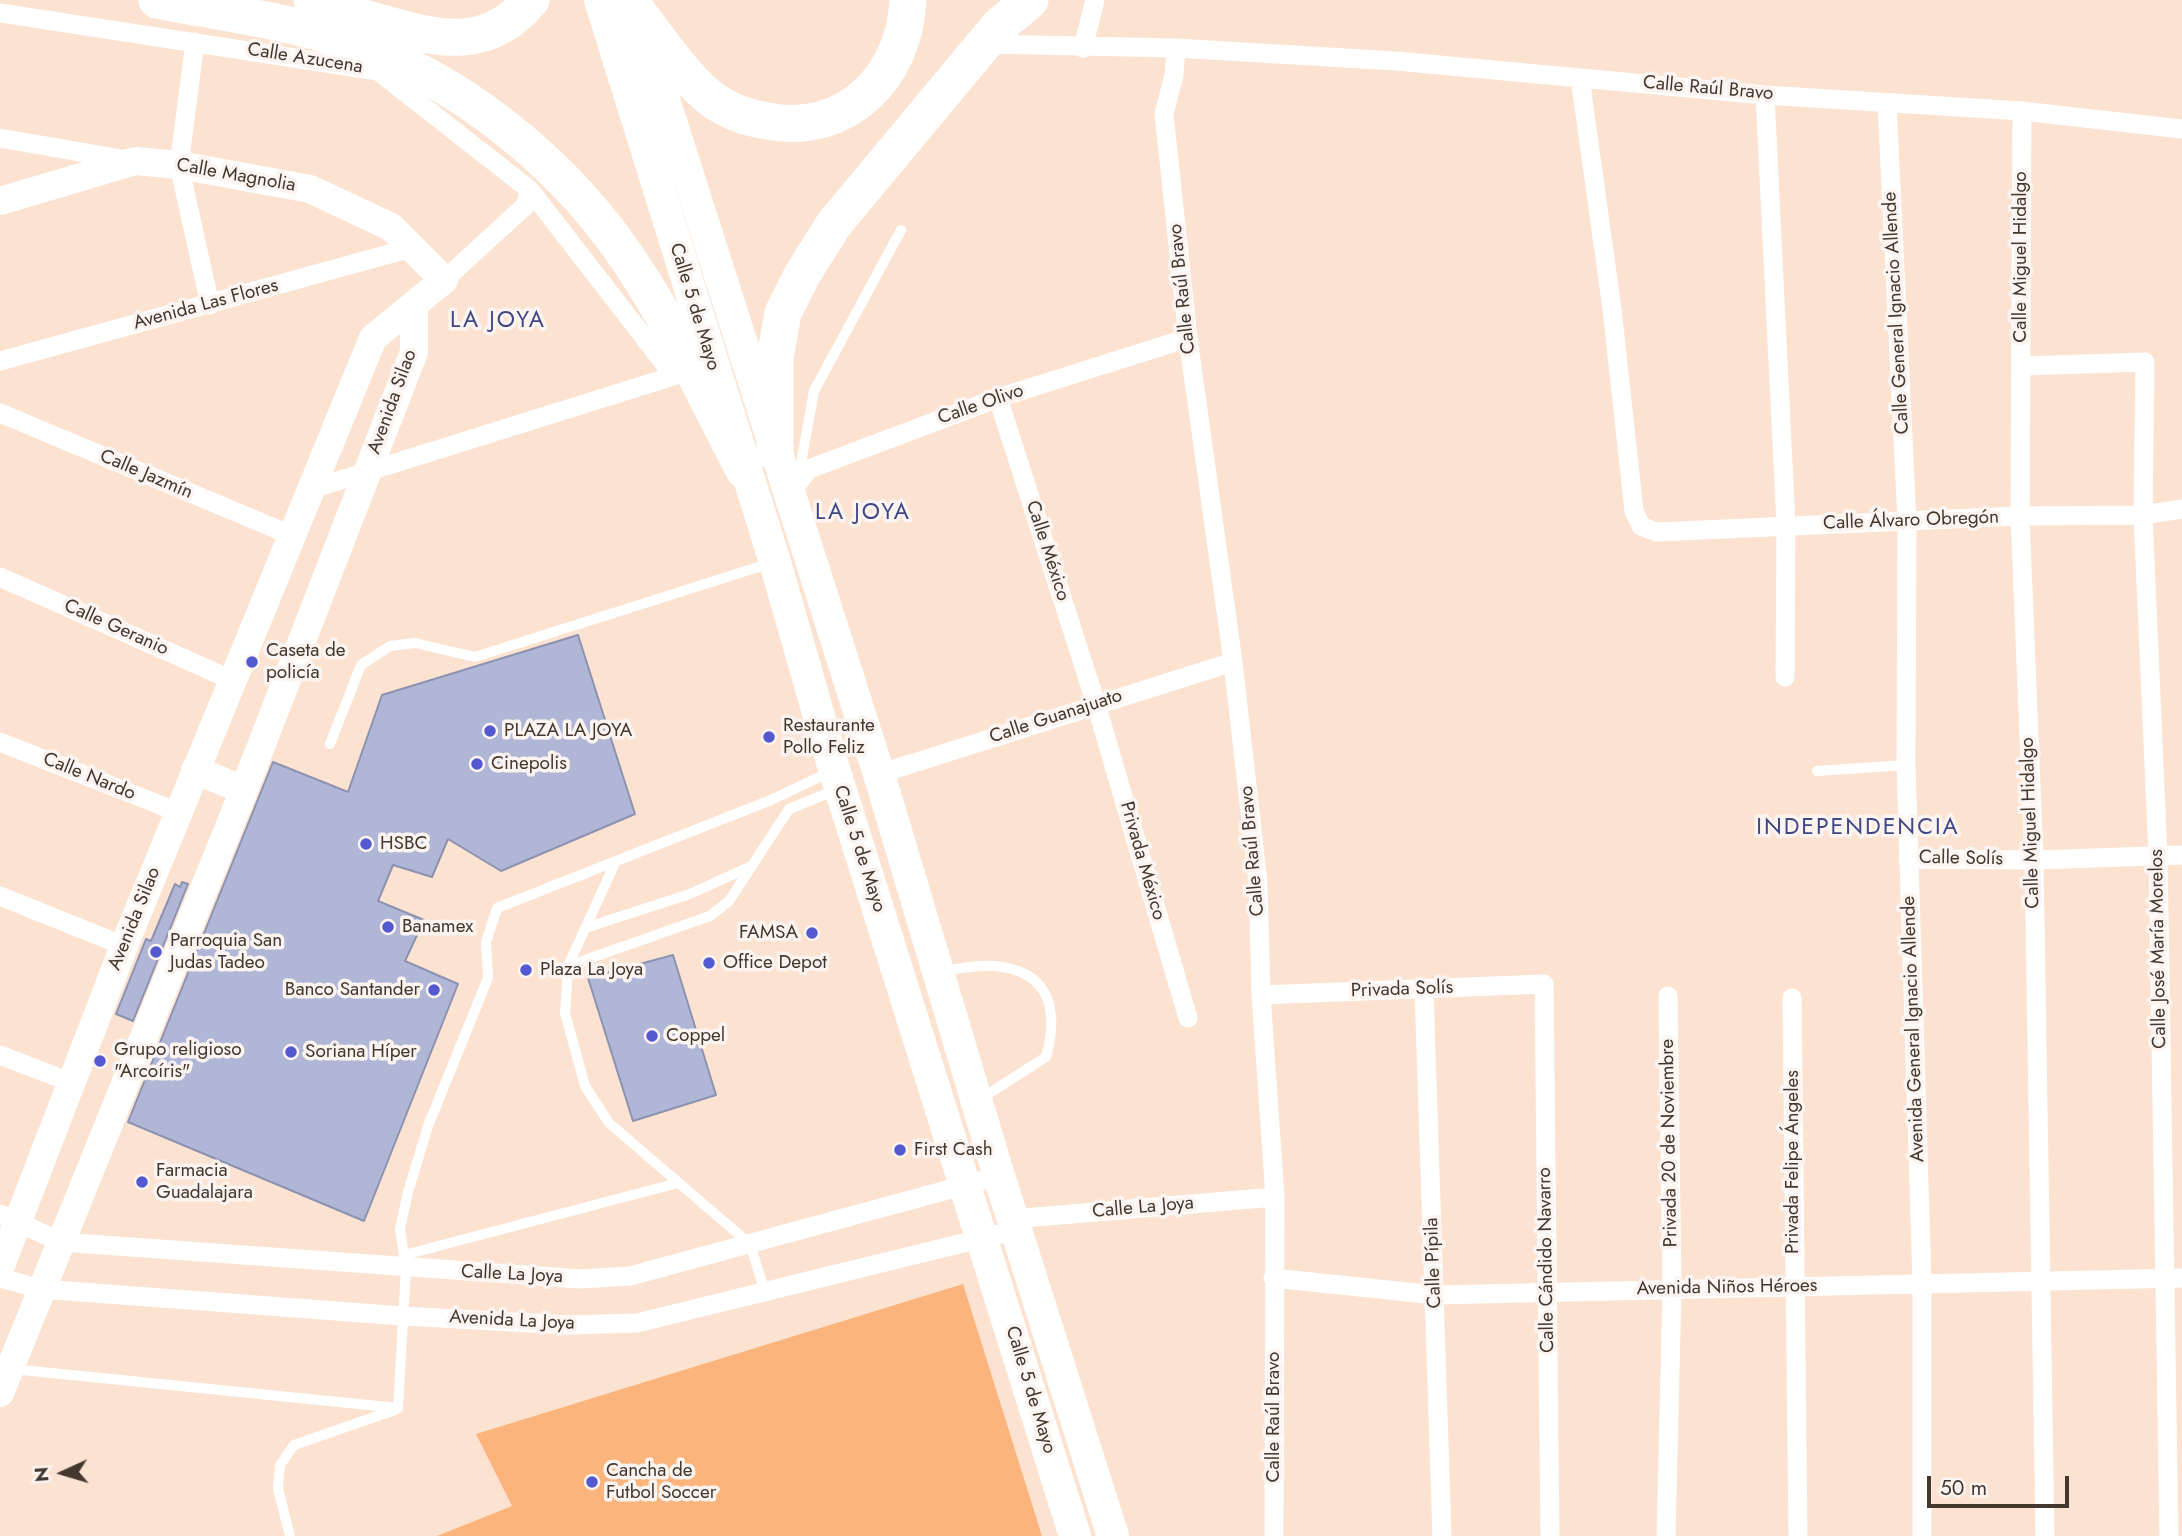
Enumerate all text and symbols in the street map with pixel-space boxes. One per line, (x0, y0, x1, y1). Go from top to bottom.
street label: Calle Azucena (246, 39, 364, 79)
street label: Calle Raúl Bravo (1642, 72, 1774, 106)
street label: Calle Magnolia (175, 154, 297, 198)
street label: Calle Miguel Hidalgo (2010, 171, 2032, 343)
street label: Calle General Ignacio Allende (1879, 191, 1915, 435)
street label: Calle Raúl Bravo (1165, 223, 1201, 355)
street label: Calle 5 de Mayo (664, 241, 724, 373)
street label: Avenida Las Flores (131, 275, 281, 335)
district label: LA JOYA (451, 307, 545, 335)
street label: Avenida Silao (364, 347, 422, 457)
street label: Calle Olivo (935, 380, 1027, 430)
street label: Calle Jazmín (96, 445, 196, 505)
street label: Calle México (1020, 498, 1074, 604)
district label: LA JOYA (816, 499, 910, 527)
street label: Calle Álvaro Obregón (1823, 507, 1999, 535)
street label: Calle Geranio (60, 595, 172, 661)
place label: Caseta de policía (266, 640, 346, 684)
marker: Caseta de policía (244, 654, 260, 670)
street label: Calle Guanajuato (987, 685, 1125, 749)
place label: Restaurante Pollo Feliz (783, 715, 875, 759)
place label: PLAZA LA JOYA (504, 720, 632, 742)
marker: PLAZA LA JOYA (482, 723, 498, 739)
marker: Restaurante Pollo Feliz (761, 729, 777, 745)
street label: Calle Miguel Hidalgo (2017, 737, 2045, 909)
street label: Calle Nardo (39, 748, 139, 806)
place label: Cinepolis (491, 753, 567, 775)
marker: Cinepolis (469, 756, 485, 772)
street label: Calle 5 de Mayo (828, 783, 890, 915)
street label: Calle Raúl Bravo (1236, 785, 1270, 917)
street label: Privada México (1114, 799, 1170, 923)
district label: INDEPENDENCIA (1758, 814, 1958, 842)
place label: HSBC (380, 833, 428, 855)
marker: HSBC (358, 836, 374, 852)
street label: Calle Solís (1919, 847, 2003, 871)
street label: Calle José María Morelos (2146, 849, 2172, 1049)
street label: Avenida Silao (104, 864, 166, 974)
street label: Avenida General Ignacio Allende (1898, 895, 1930, 1163)
place label: Banamex (402, 916, 473, 938)
marker: Banamex (380, 919, 396, 935)
place label: FAMSA (739, 922, 798, 944)
marker: FAMSA (804, 925, 820, 941)
place label: Parroquia San Judas Tadeo (170, 930, 282, 974)
marker: Parroquia San Judas Tadeo (148, 944, 164, 960)
place label: Office Depot (723, 952, 827, 974)
marker: Office Depot (701, 955, 717, 971)
place label: Plaza La Joya (540, 959, 643, 981)
marker: Plaza La Joya (518, 962, 534, 978)
street label: Privada Solís (1350, 977, 1454, 1003)
place label: Banco Santander (285, 979, 420, 1001)
marker: Banco Santander (426, 982, 442, 998)
place label: Coppel (666, 1025, 725, 1047)
marker: Coppel (644, 1028, 660, 1044)
place label: Grupo religioso "Arcoíris" (114, 1039, 242, 1083)
street label: Privada 20 de Noviembre (1657, 1039, 1683, 1247)
place label: Soriana Híper (305, 1041, 417, 1063)
marker: Soriana Híper (283, 1044, 299, 1060)
marker: Grupo religioso "Arcoíris" (92, 1053, 108, 1069)
street label: Privada Felipe Ángeles (1782, 1070, 1804, 1254)
place label: First Cash (914, 1139, 993, 1161)
marker: First Cash (892, 1142, 908, 1158)
place label: Farmacia Guadalajara (156, 1160, 253, 1204)
street label: Calle Cándido Navarro (1534, 1167, 1560, 1353)
marker: Farmacia Guadalajara (134, 1174, 150, 1190)
street label: Calle La Joya (1091, 1192, 1195, 1224)
street label: Calle Pípila (1421, 1217, 1447, 1309)
street label: Calle La Joya (461, 1261, 563, 1289)
street label: Avenida Niños Héroes (1636, 1275, 1818, 1301)
street label: Avenida La Joya (449, 1306, 575, 1336)
street label: Calle 5 de Mayo (1000, 1324, 1060, 1456)
street label: Calle Raúl Bravo (1263, 1352, 1285, 1482)
north arrow (28, 1438, 98, 1508)
place label: Cancha de Futbol Soccer (606, 1460, 716, 1504)
scale bar (1930, 1462, 2072, 1506)
text: N (28, 1466, 56, 1483)
text: 50 m (1940, 1473, 1987, 1503)
marker: Cancha de Futbol Soccer (584, 1474, 600, 1490)

